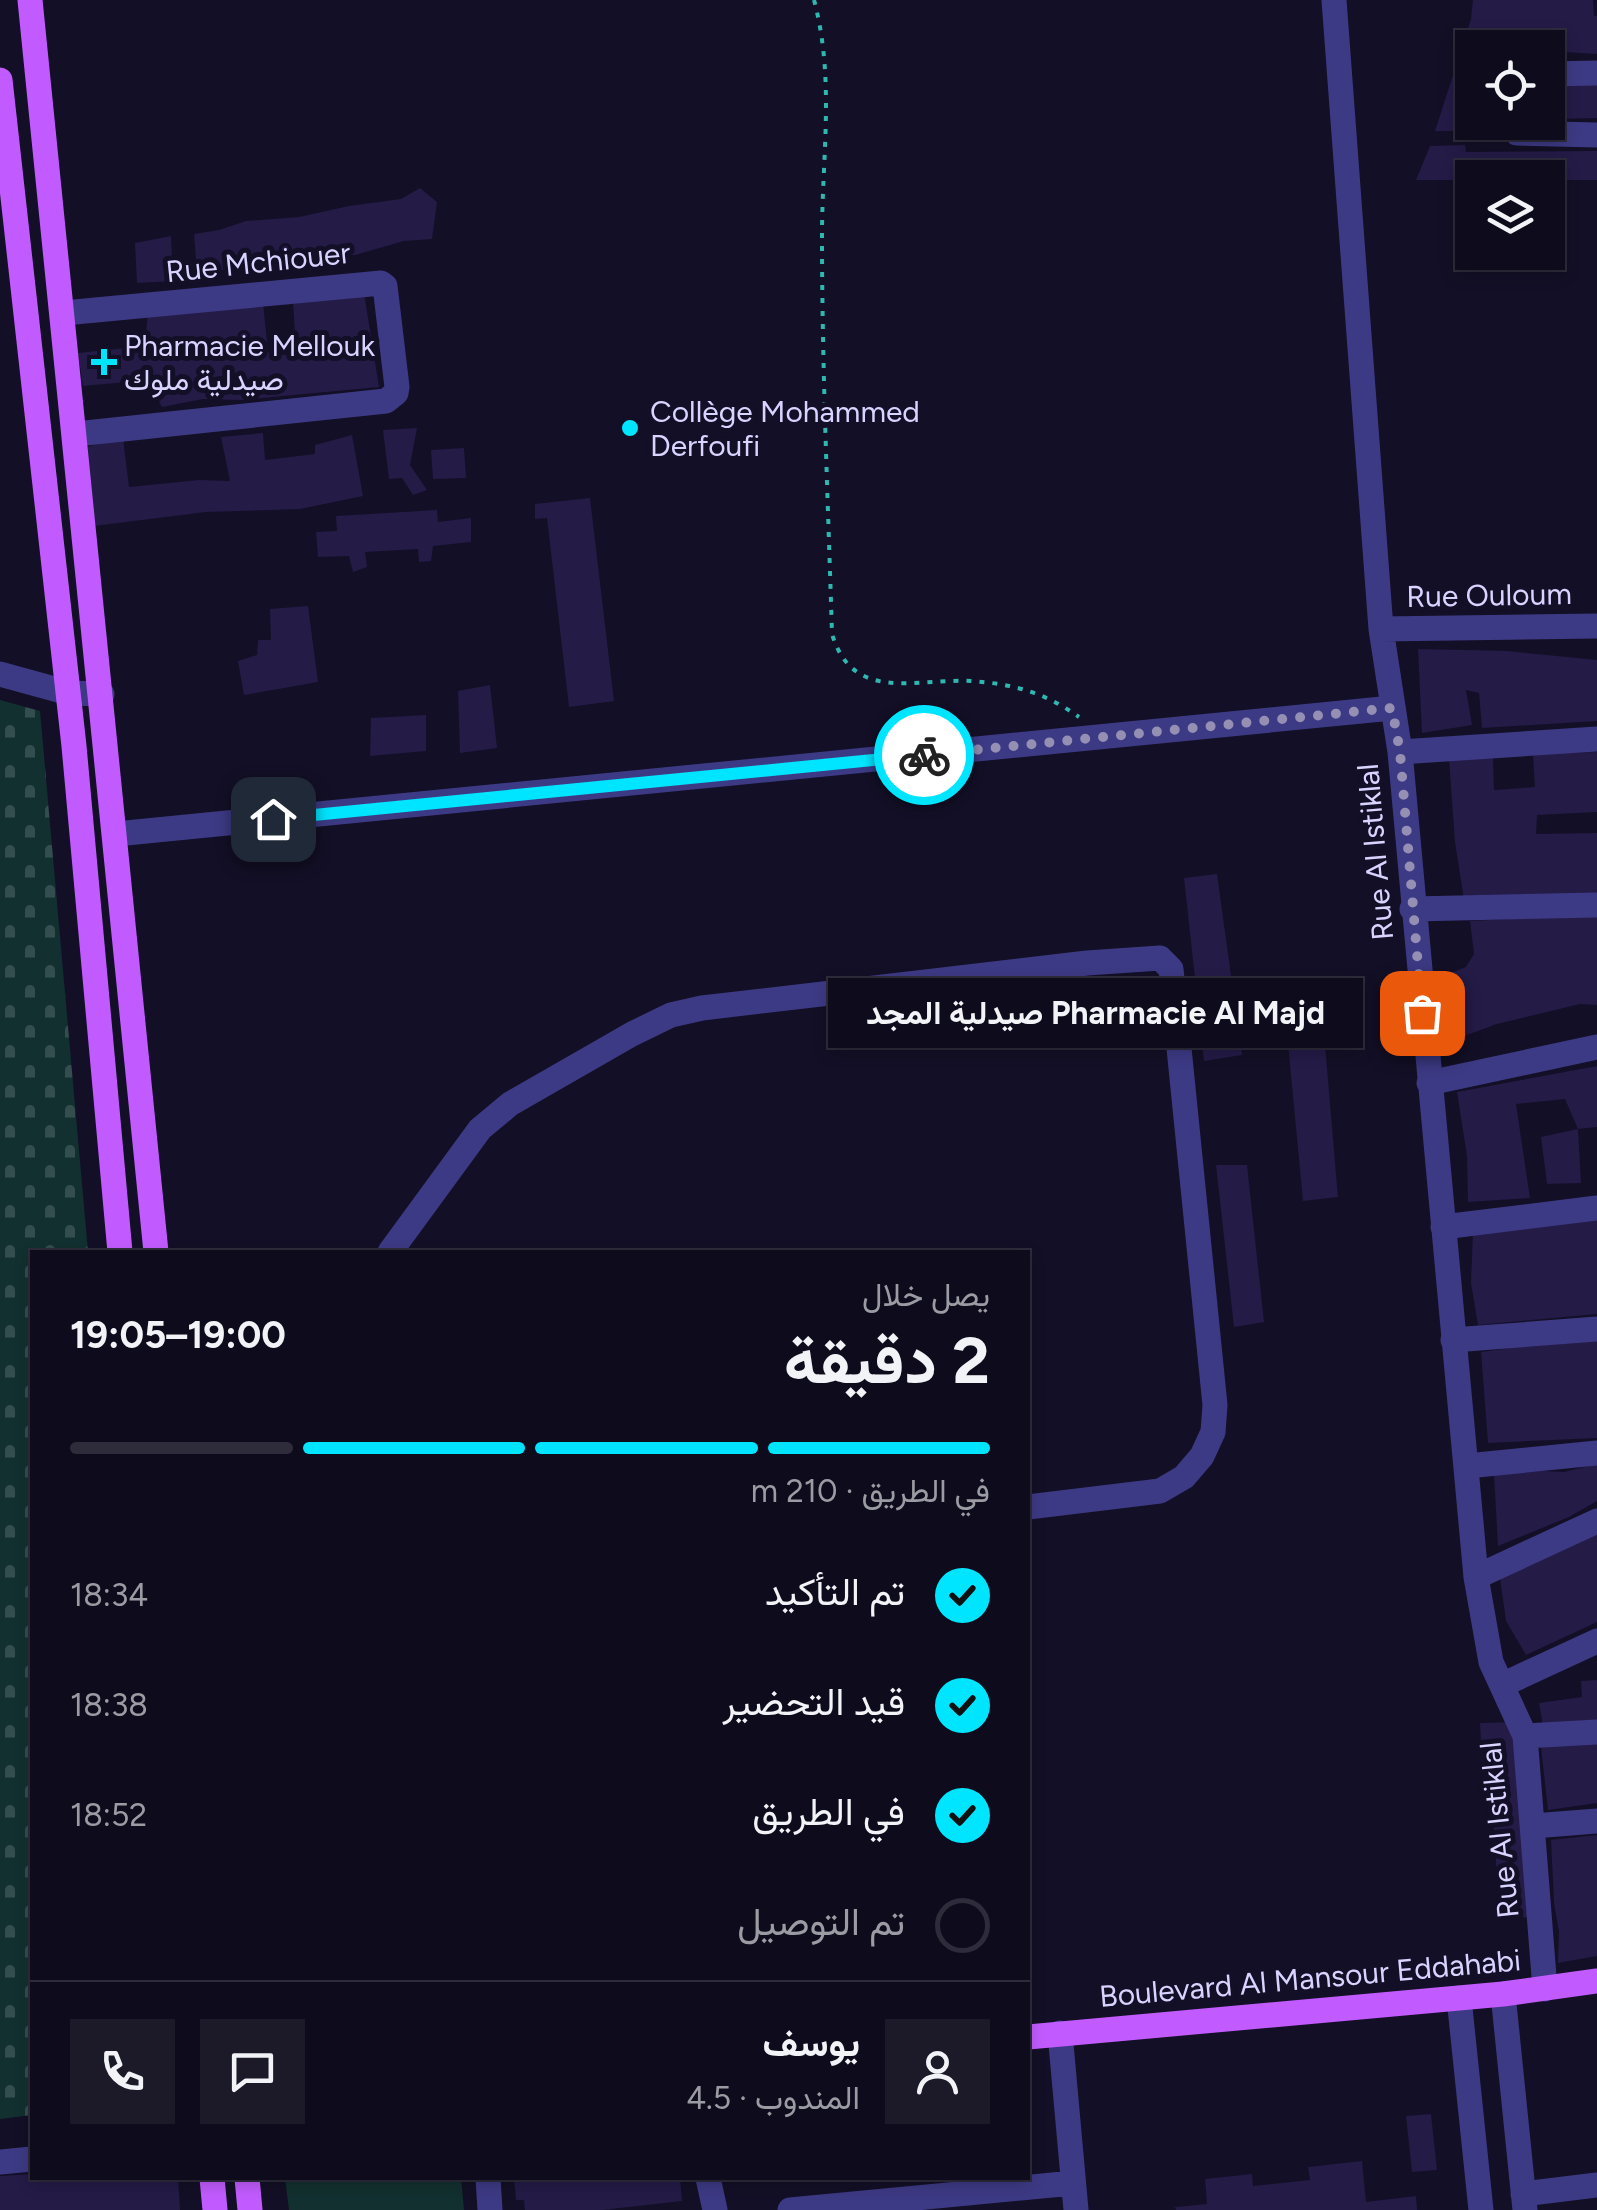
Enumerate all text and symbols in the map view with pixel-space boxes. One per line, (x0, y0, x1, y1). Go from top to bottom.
map controls (1455, 30, 1565, 270)
button: locate (1455, 30, 1565, 140)
button: layers (1455, 160, 1565, 270)
street label: Rue Mchiouer (164, 234, 352, 290)
place label: Pharmacie Mellouk صيدلية ملوك (124, 327, 375, 398)
marker: Pharmacie Mellouk صيدلية ملوك (93, 351, 115, 373)
place label: Collège Mohammed Derfoufi (650, 393, 920, 464)
marker: Collège Mohammed Derfoufi (619, 417, 641, 439)
street label: Rue Ouloum (1406, 575, 1572, 615)
courier (874, 705, 974, 805)
icon: bike (897, 728, 952, 783)
street label: Rue Al Istiklal (1349, 762, 1401, 942)
pin (231, 777, 316, 862)
icon: home (246, 792, 301, 847)
pin (1380, 971, 1465, 1056)
callout: Pharmacie Al Majd صيدلية المجد (827, 978, 1362, 1048)
icon: bag (1395, 986, 1450, 1041)
text: Pharmacie Al Majd صيدلية المجد (866, 994, 1325, 1032)
text: يصل خلال (862, 1276, 990, 1314)
text: 19:00–19:05 (70, 1312, 286, 1358)
text: 2 دقيقة (784, 1321, 990, 1399)
text: في الطريق · 210 m (751, 1472, 990, 1510)
icon: check (935, 1568, 990, 1623)
text: تم التأكيد (765, 1569, 905, 1615)
text: 18:34 (70, 1576, 148, 1614)
icon: check (935, 1678, 990, 1733)
text: قيد التحضير (723, 1679, 905, 1725)
text: 18:38 (70, 1686, 148, 1724)
street label: Rue Al Istiklal (1471, 1740, 1527, 1920)
icon: check (935, 1788, 990, 1843)
text: في الطريق (752, 1789, 905, 1835)
text: 18:52 (70, 1796, 147, 1834)
text: تم التوصيل (737, 1899, 905, 1945)
street label: Boulevard Al Mansour Eddahabi (1098, 1941, 1522, 2015)
button: phone (70, 2019, 175, 2124)
button: chat (200, 2019, 305, 2124)
button: person (885, 2019, 990, 2124)
text: يوسف (763, 2020, 860, 2066)
text: المندوب · 4.5 (686, 2079, 860, 2117)

